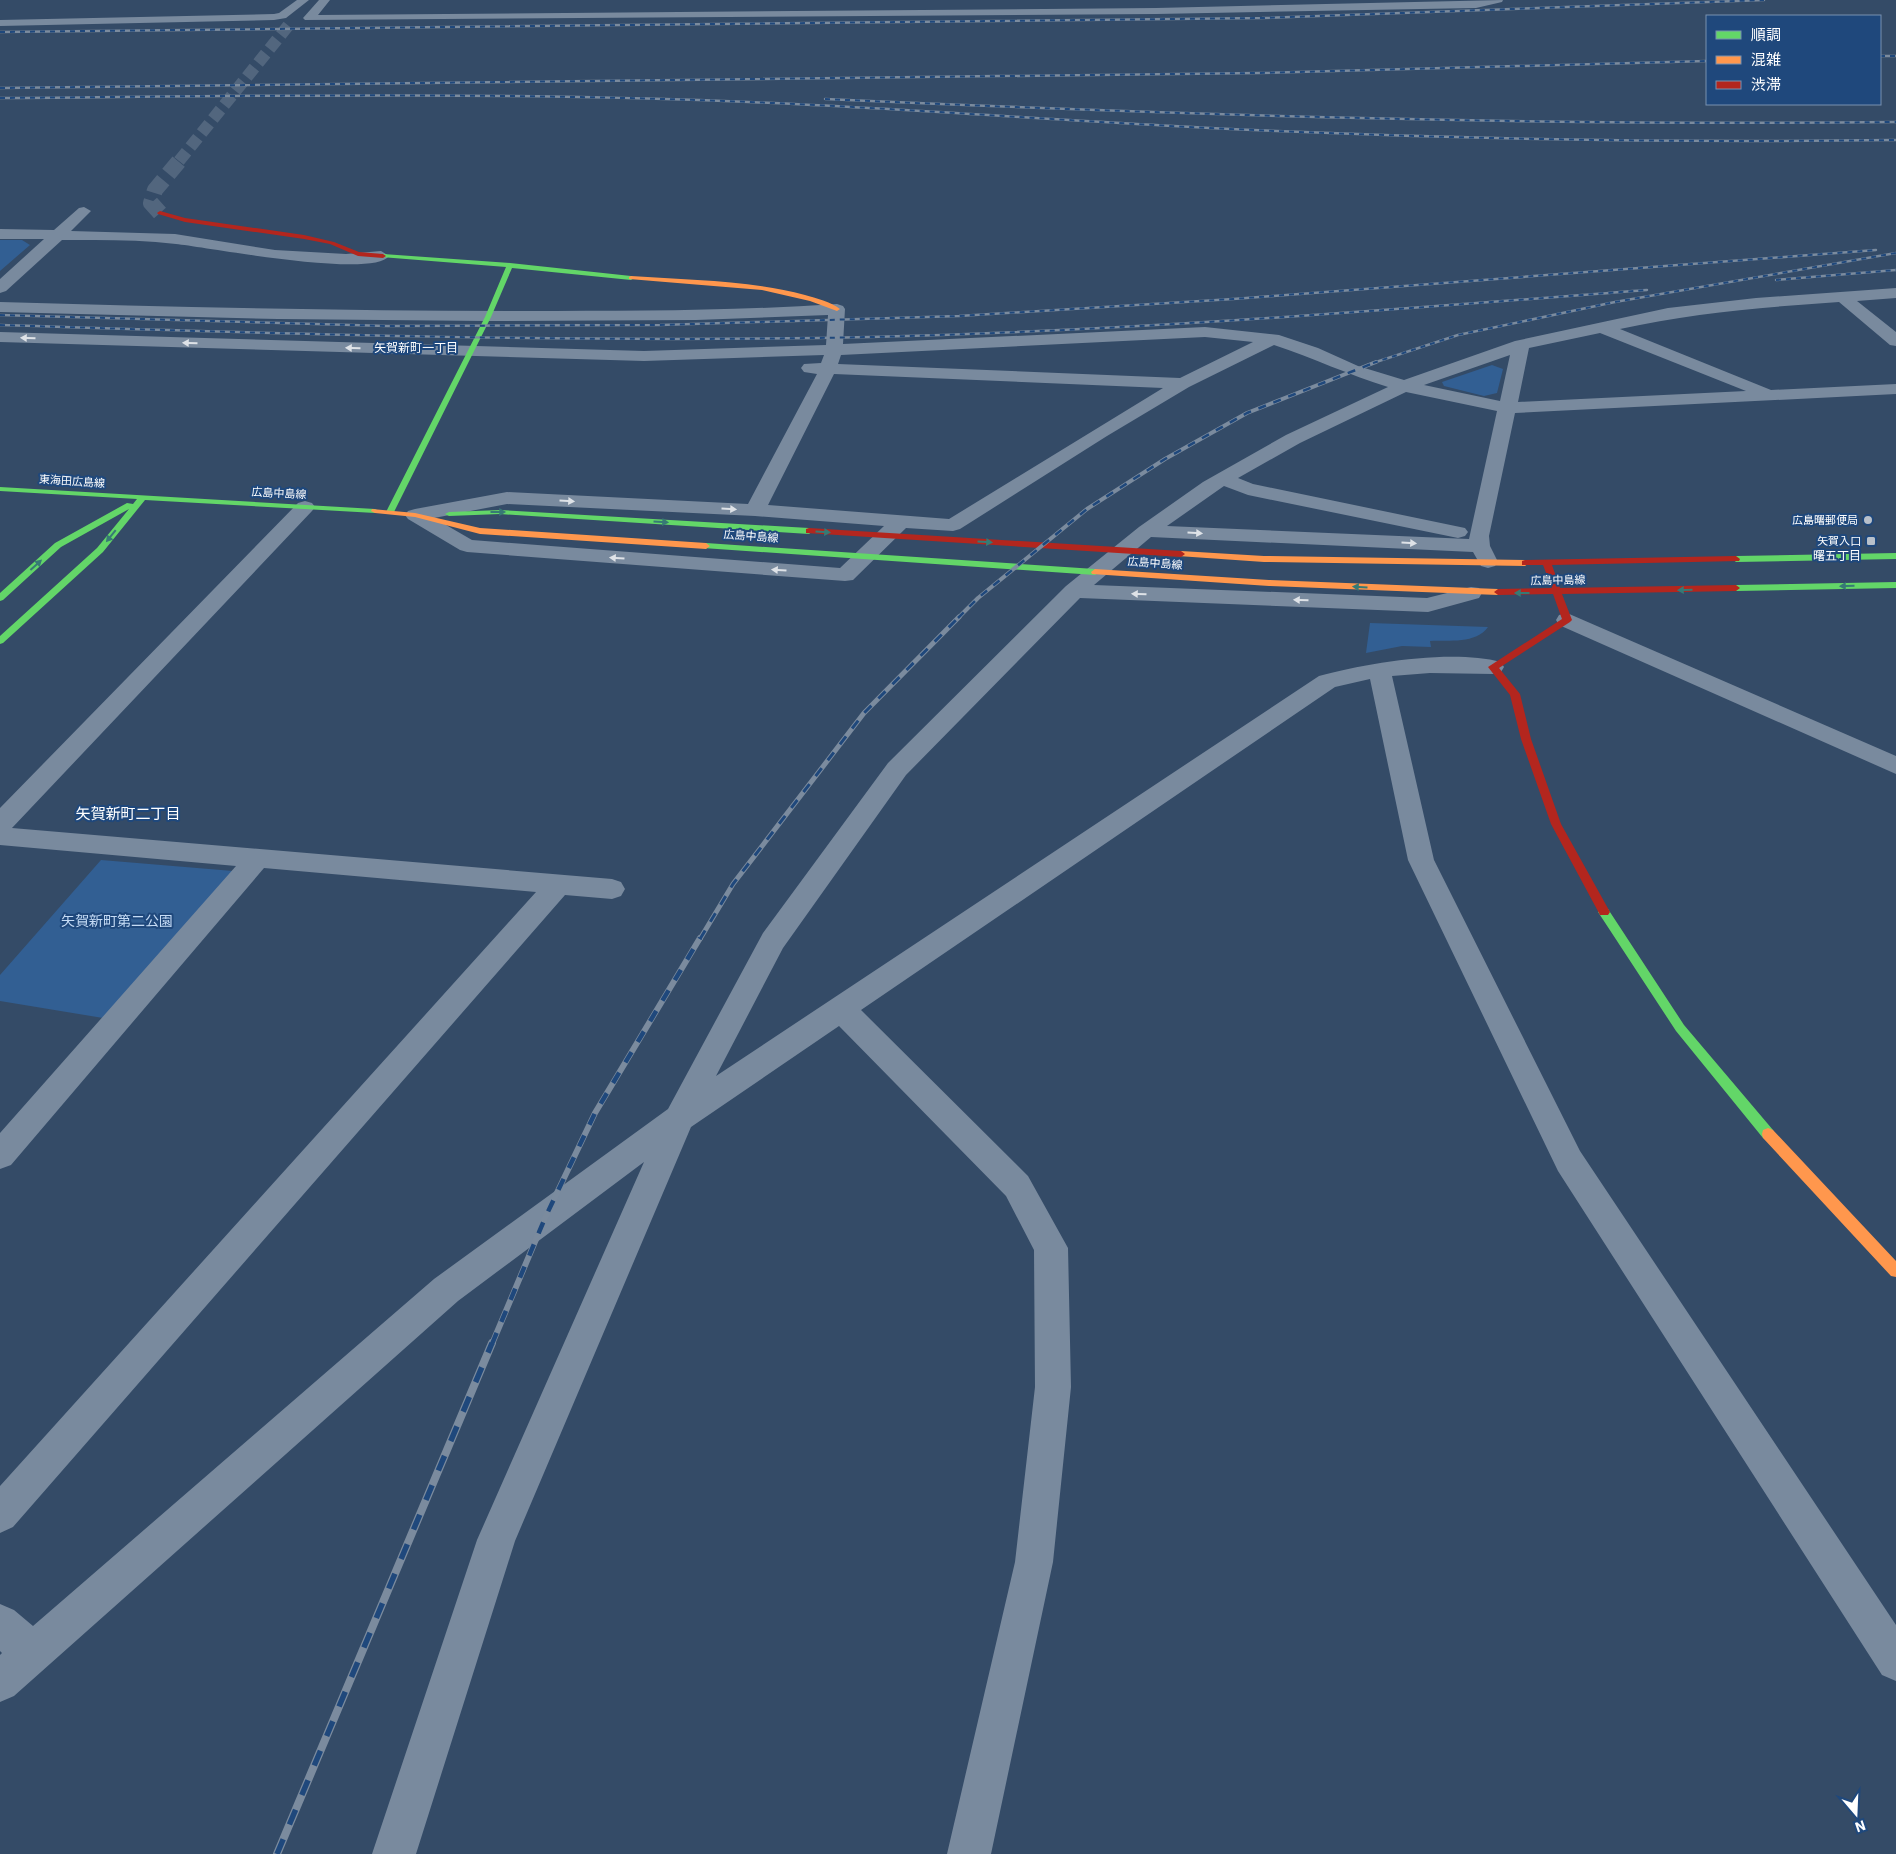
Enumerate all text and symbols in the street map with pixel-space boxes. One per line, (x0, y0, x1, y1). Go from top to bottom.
legend (1706, 15, 1881, 105)
text: 順調 (1751, 25, 1781, 44)
text: 混雑 (1751, 50, 1781, 69)
text: 渋滞 (1751, 75, 1781, 94)
one-way arrow (19, 334, 35, 342)
one-way arrow (182, 339, 198, 347)
district label: 矢賀新町一丁目 (374, 340, 458, 355)
one-way arrow (344, 343, 360, 351)
street label: 東海田広島線 (39, 472, 105, 490)
street label: 広島中島線 (251, 485, 307, 501)
one-way arrow (559, 497, 575, 505)
one-way arrow (721, 505, 737, 513)
one-way arrow (491, 508, 507, 516)
place label: 広島曙郵便局 (1792, 513, 1858, 527)
marker: 広島曙郵便局 (1862, 514, 1874, 526)
one-way arrow (653, 518, 669, 526)
street label: 広島中島線 (723, 527, 779, 545)
one-way arrow (815, 528, 831, 536)
one-way arrow (106, 529, 117, 542)
one-way arrow (1187, 530, 1203, 538)
place label: 矢賀入口 (1817, 534, 1861, 548)
marker: 矢賀入口 (1865, 535, 1877, 547)
one-way arrow (977, 538, 993, 546)
one-way arrow (1402, 539, 1418, 547)
district label: 曙五丁目 (1813, 548, 1861, 563)
one-way arrow (609, 554, 625, 562)
street label: 広島中島線 (1127, 554, 1183, 572)
one-way arrow (30, 559, 42, 571)
one-way arrow (771, 566, 787, 574)
street label: 広島中島線 (1530, 573, 1586, 587)
one-way arrow (1352, 583, 1368, 591)
one-way arrow (1839, 583, 1855, 591)
one-way arrow (1677, 586, 1693, 594)
one-way arrow (1131, 589, 1147, 597)
one-way arrow (1514, 589, 1530, 597)
one-way arrow (1293, 596, 1309, 604)
district label: 矢賀新町二丁目 (75, 804, 181, 823)
park label: 矢賀新町第二公園 (61, 912, 173, 930)
north arrow (1831, 1789, 1881, 1839)
text: N (1853, 1816, 1868, 1836)

